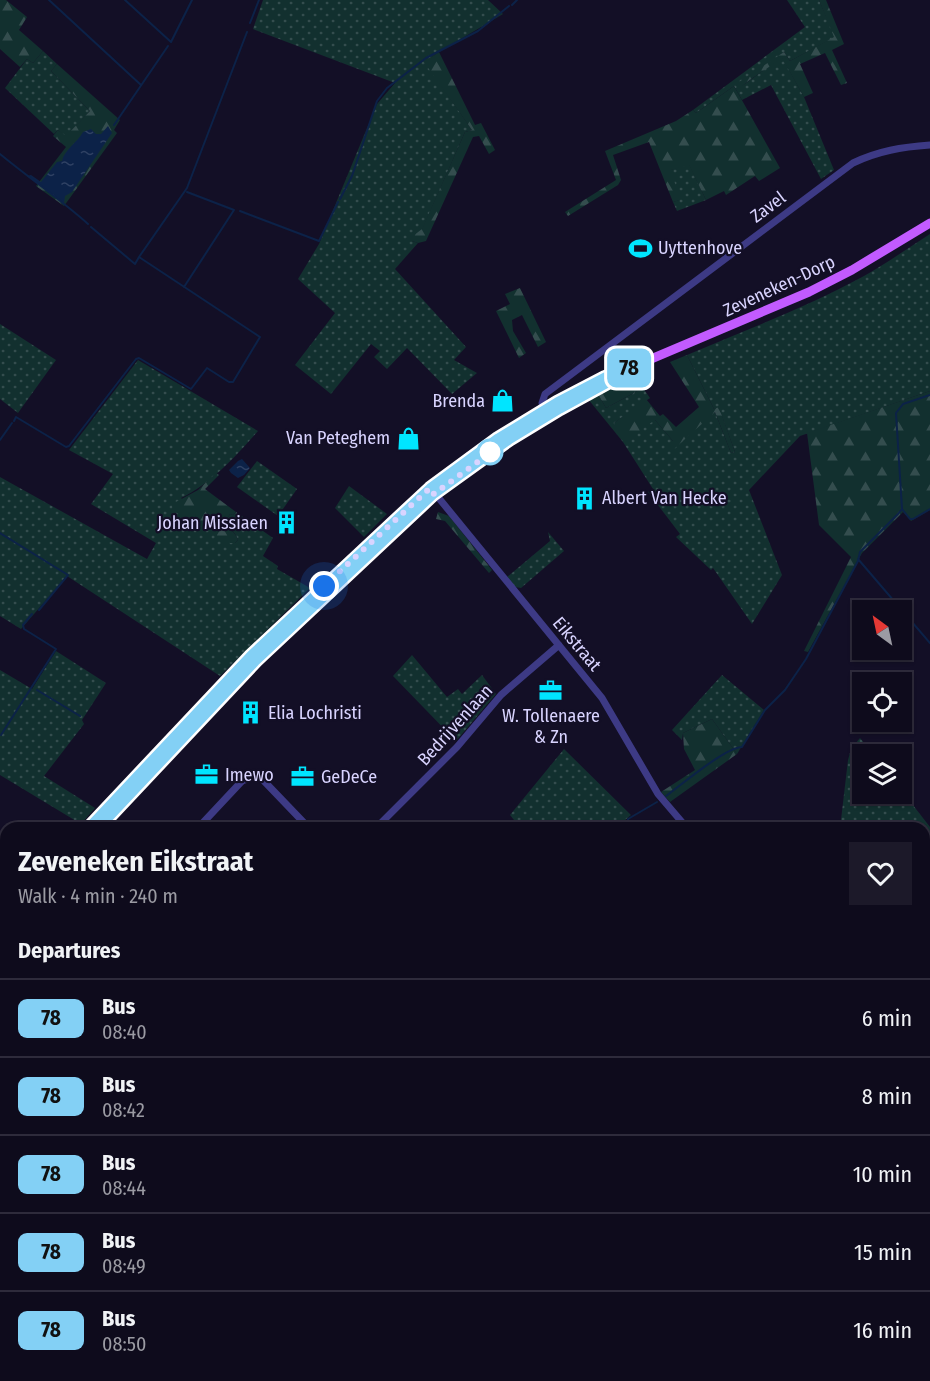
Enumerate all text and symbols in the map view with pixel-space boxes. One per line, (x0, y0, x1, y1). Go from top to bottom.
street label: Zavel (746, 187, 790, 227)
sports icon: Uyttenhove (627, 235, 653, 261)
place label: Uyttenhove (658, 237, 742, 259)
street label: Zeveneken-Dorp (719, 250, 839, 322)
line badge: 78 (602, 348, 656, 388)
text: 78 (619, 355, 639, 381)
shop icon: Brenda (490, 388, 516, 414)
place label: Brenda (433, 390, 485, 412)
shop icon: Van Peteghem (395, 425, 421, 451)
place label: Van Peteghem (286, 427, 390, 449)
unlabelled marker (477, 439, 503, 465)
building icon: Albert Van Hecke (571, 485, 597, 511)
place label: Albert Van Hecke (602, 487, 727, 509)
building icon: Johan Missiaen (273, 510, 299, 536)
place label: Johan Missiaen (157, 512, 268, 534)
your location (309, 571, 339, 601)
north arrow (852, 600, 912, 660)
map controls (852, 600, 912, 804)
street label: Eikstraat (548, 612, 606, 676)
button: locate (852, 672, 912, 732)
office icon: W. Tollenaere & Zn (538, 677, 564, 703)
street label: Bedrijvenlaan (413, 680, 497, 770)
building icon: Elia Lochristi (237, 700, 263, 726)
place label: Elia Lochristi (268, 702, 362, 724)
place label: W. Tollenaere & Zn (502, 705, 600, 748)
button: layers (852, 744, 912, 804)
office icon: Imewo (194, 762, 220, 788)
place label: Imewo (225, 764, 274, 786)
office icon: GeDeCe (290, 764, 316, 790)
place label: GeDeCe (321, 766, 377, 788)
button: heart (849, 842, 912, 905)
text: Zeveneken Eikstraat (18, 845, 253, 878)
text: Walk · 4 min · 240 m (18, 884, 178, 908)
text: Departures (18, 937, 120, 964)
text: Bus (102, 993, 135, 1020)
text: 78 (41, 1005, 61, 1031)
text: 6 min (862, 1005, 912, 1032)
text: 08:40 (102, 1020, 147, 1044)
text: Bus (102, 1071, 135, 1098)
text: 78 (41, 1083, 61, 1109)
text: 8 min (862, 1083, 912, 1110)
text: 08:42 (102, 1098, 145, 1122)
text: Bus (102, 1149, 135, 1176)
text: 78 (41, 1161, 61, 1187)
text: 10 min (853, 1161, 912, 1188)
text: 08:44 (102, 1176, 146, 1200)
text: Bus (102, 1227, 135, 1254)
text: 78 (41, 1239, 61, 1265)
text: 15 min (854, 1239, 912, 1266)
text: 08:49 (102, 1254, 146, 1278)
text: Bus (102, 1305, 135, 1332)
text: 78 (41, 1317, 61, 1343)
text: 16 min (853, 1317, 912, 1344)
text: 08:50 (102, 1332, 146, 1356)

